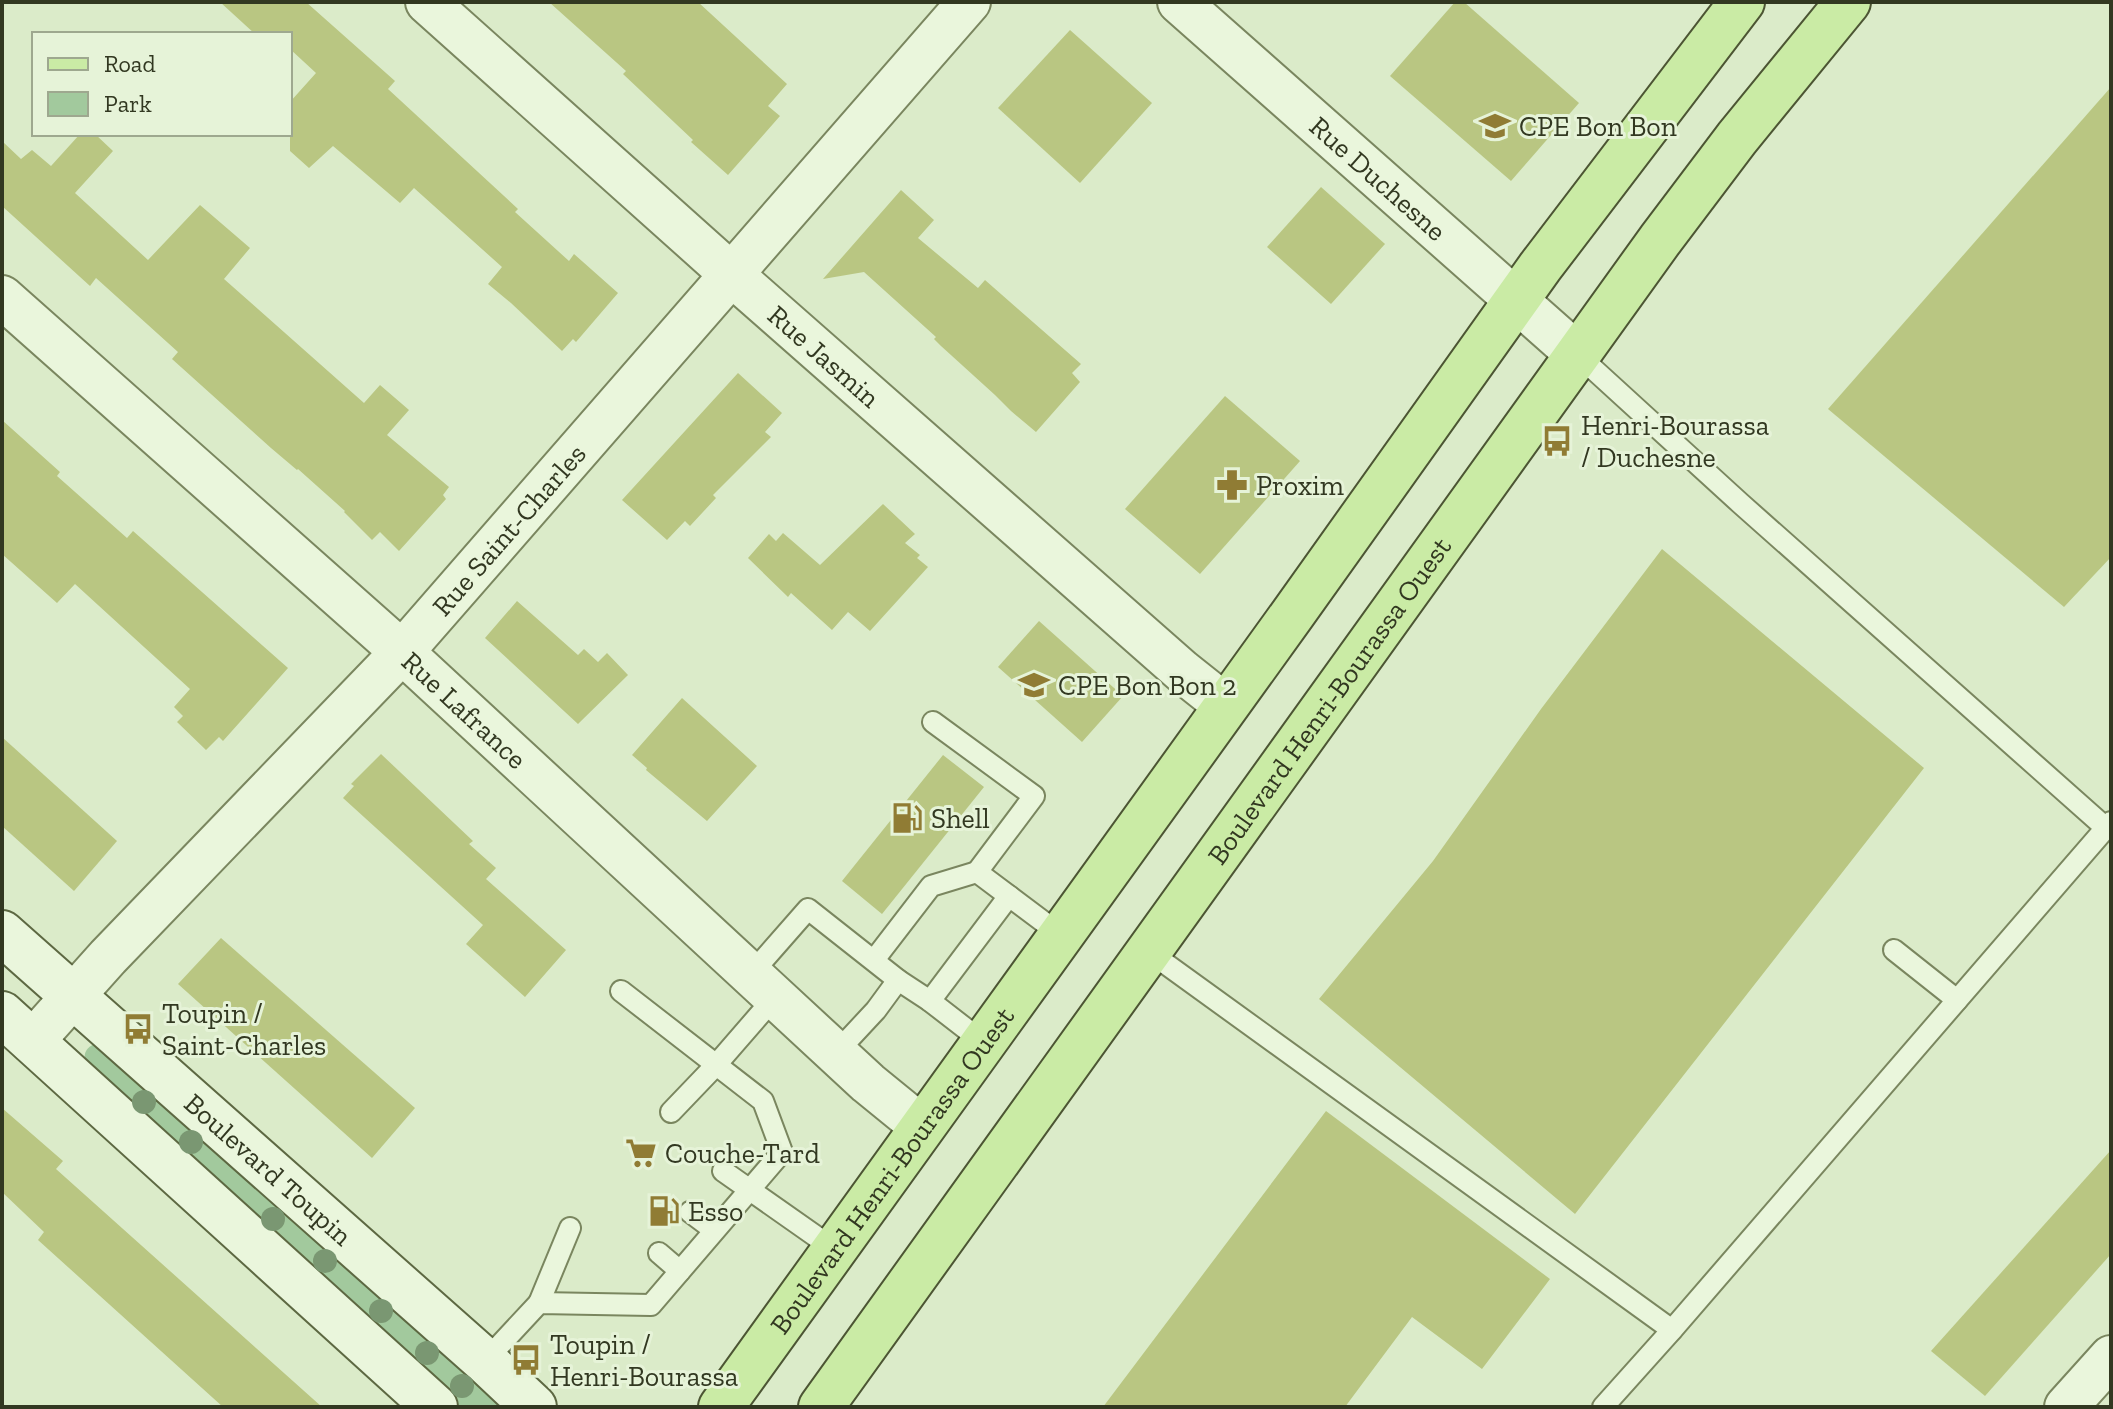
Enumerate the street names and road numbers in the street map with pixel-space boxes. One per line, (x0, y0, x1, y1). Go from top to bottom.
street label: Rue Duchesne (1303, 110, 1453, 248)
street label: Rue Jasmin (761, 298, 886, 414)
street label: Rue Saint-Charles (425, 437, 593, 623)
street label: Boulevard Henri-Bourassa Ouest (1201, 530, 1458, 871)
street label: Rue Lafrance (395, 645, 533, 776)
street label: Boulevard Henri-Bourassa Ouest (763, 1000, 1021, 1340)
street label: Boulevard Toupin (178, 1087, 359, 1252)

